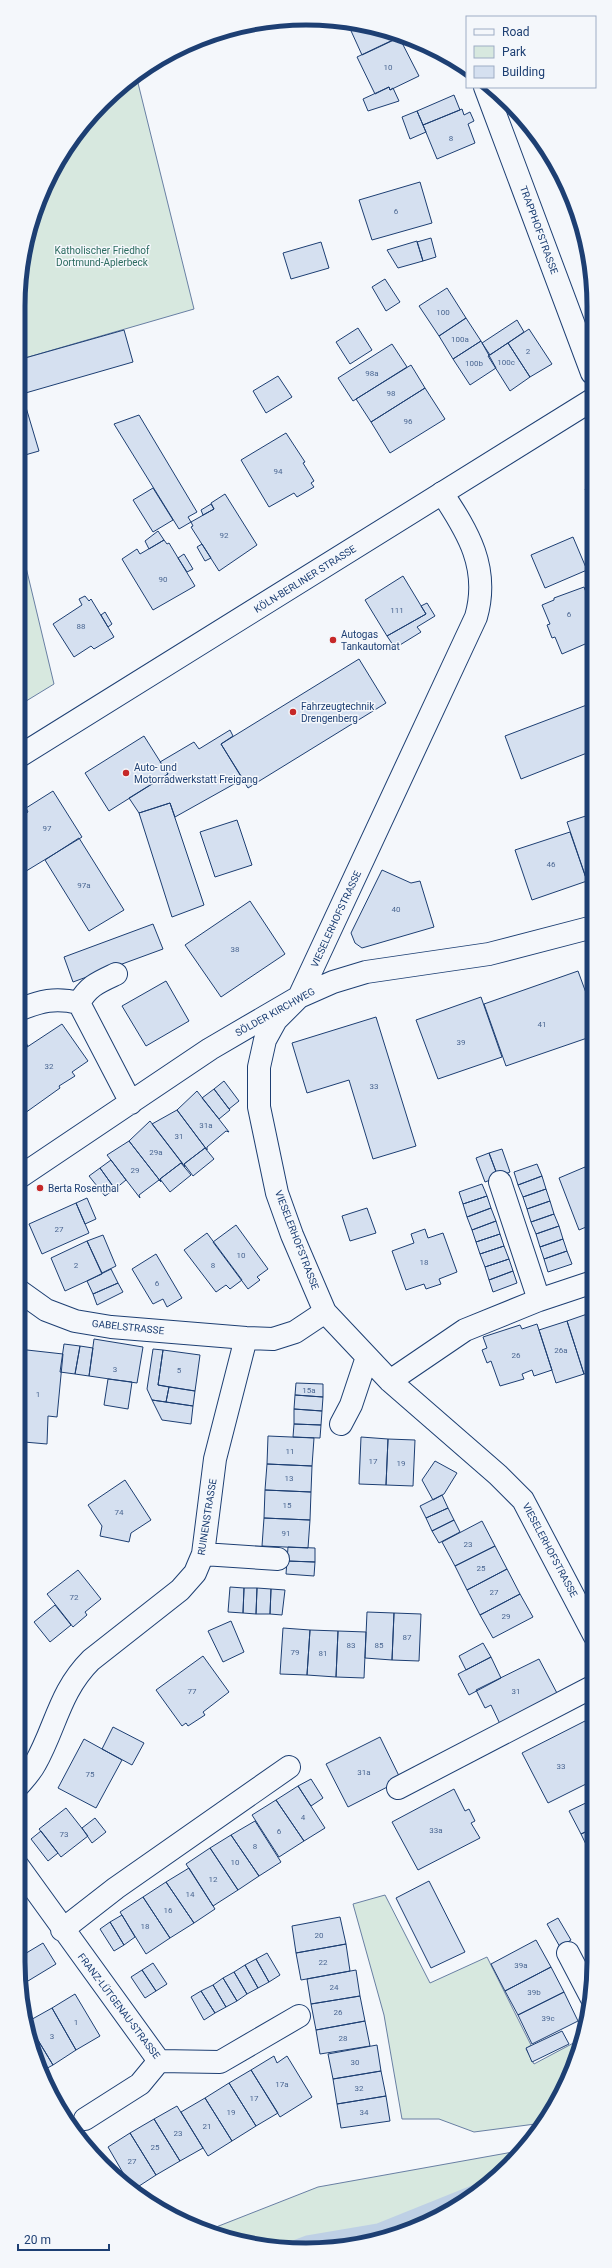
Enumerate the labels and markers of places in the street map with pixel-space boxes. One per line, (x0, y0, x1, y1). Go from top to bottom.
place label: Autogas Tankautomat (341, 629, 400, 652)
marker: Autogas Tankautomat (328, 635, 338, 645)
place label: Fahrzeugtechnik Drengenberg (301, 701, 375, 724)
marker: Fahrzeugtechnik Drengenberg (288, 707, 298, 717)
place label: Auto- und Motorradwerkstatt Freigang (134, 762, 258, 785)
marker: Auto- und Motorradwerkstatt Freigang (121, 768, 131, 778)
marker: Berta Rosenthal (35, 1183, 45, 1193)
place label: Berta Rosenthal (48, 1183, 119, 1194)

